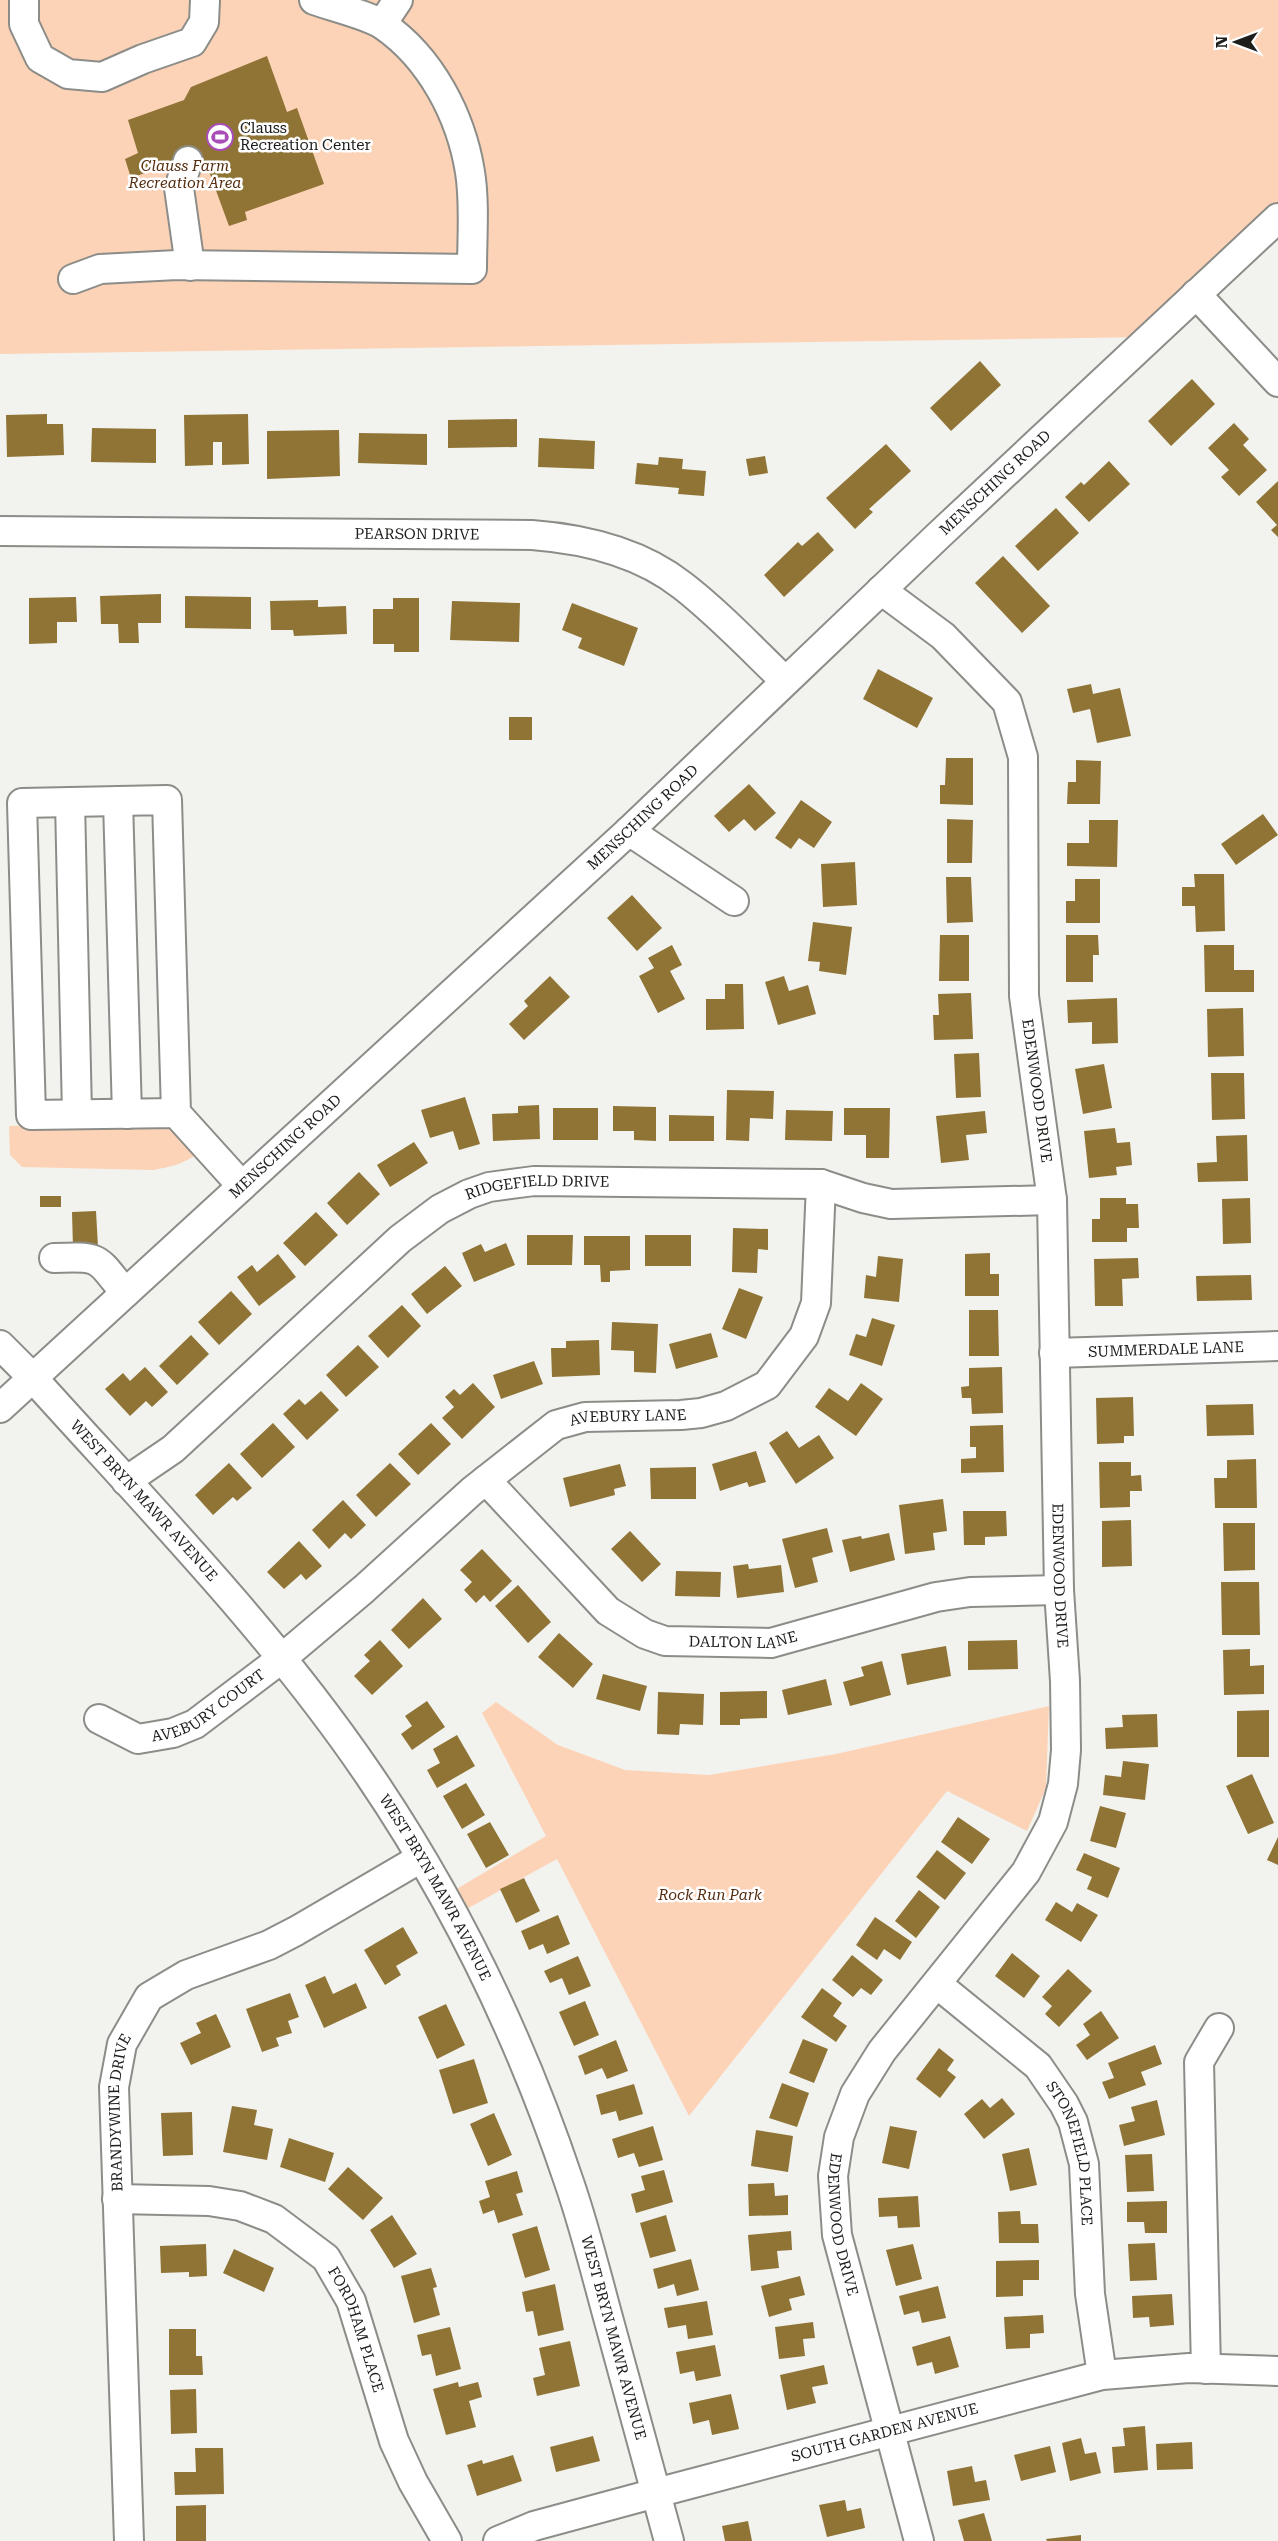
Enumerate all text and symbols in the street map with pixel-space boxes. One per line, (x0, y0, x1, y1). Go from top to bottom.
north arrow (1206, 12, 1266, 72)
text: N (1212, 36, 1231, 48)
place label: Clauss Recreation Center (240, 119, 371, 154)
sports icon: Clauss Recreation Center (205, 122, 235, 152)
park label: Clauss Farm Recreation Area (128, 157, 241, 192)
street label: MENSCHING ROAD (936, 426, 1054, 539)
street label: PEARSON DRIVE (354, 525, 479, 544)
street label: MENSCHING ROAD (584, 761, 702, 874)
street label: EDENWOOD DRIVE (1018, 1018, 1056, 1164)
street label: MENSCHING ROAD (225, 1091, 345, 1202)
street label: RIDGEFIELD DRIVE (463, 1172, 610, 1204)
street label: SUMMERDALE LANE (1088, 1338, 1244, 1361)
street label: AVEBURY LANE (567, 1406, 687, 1430)
street label: WEST BRYN MAWR AVENUE (66, 1416, 221, 1585)
street label: EDENWOOD DRIVE (1048, 1503, 1072, 1649)
street label: DALTON LANE (688, 1627, 799, 1652)
street label: AVEBURY COURT (150, 1665, 268, 1746)
street label: WEST BRYN MAWR AVENUE (375, 1791, 495, 1984)
park label: Rock Run Park (657, 1886, 763, 1904)
street label: BRANDYWINE DRIVE (105, 2030, 135, 2192)
street label: STONEFIELD PLACE (1042, 2078, 1096, 2226)
street label: EDENWOOD DRIVE (824, 2152, 862, 2298)
street label: WEST BRYN MAWR AVENUE (577, 2233, 650, 2442)
street label: FORDHAM PLACE (324, 2263, 388, 2395)
street label: SOUTH GARDEN AVENUE (789, 2399, 980, 2466)

